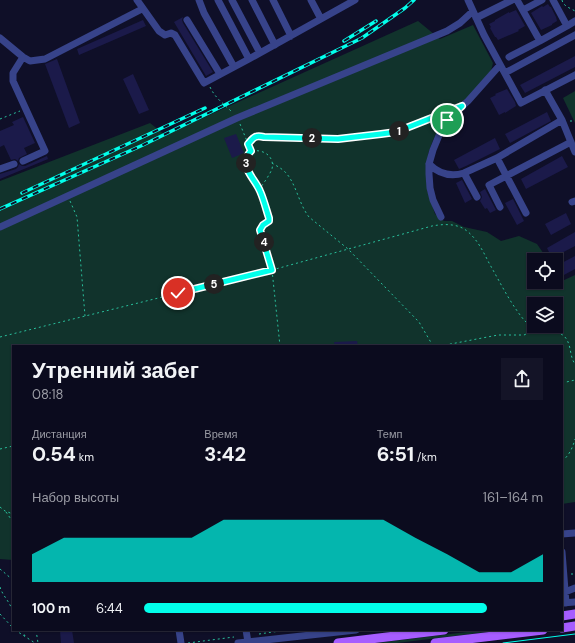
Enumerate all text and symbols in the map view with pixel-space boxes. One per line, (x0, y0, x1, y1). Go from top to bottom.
pin (430, 103, 464, 137)
icon: arrive (436, 109, 458, 131)
pin: 1 (389, 121, 409, 141)
text: 1 (397, 124, 401, 138)
pin: 2 (302, 128, 322, 148)
text: 2 (309, 131, 315, 145)
pin: 3 (236, 153, 256, 173)
text: 3 (243, 156, 249, 170)
pin: 4 (254, 232, 274, 252)
text: 4 (260, 235, 268, 249)
map controls (527, 253, 563, 333)
button: locate (527, 253, 563, 289)
pin: 5 (204, 274, 224, 294)
pin (161, 276, 195, 310)
text: 5 (211, 277, 217, 291)
icon: check (167, 282, 189, 304)
button: layers (527, 297, 563, 333)
text: Утренний забег (32, 356, 199, 385)
button: share (501, 358, 543, 400)
text: 08:18 (32, 386, 63, 403)
text: Дистанция (32, 427, 87, 441)
text: Время (204, 427, 237, 441)
text: Темп (377, 427, 402, 441)
text: 0.54 (32, 441, 76, 467)
text: 3:42 (204, 441, 246, 467)
text: 6:51 (377, 441, 414, 467)
text: km (76, 450, 94, 464)
text: /km (414, 450, 437, 464)
text: Набор высоты (32, 489, 119, 506)
text: 161–164 m (483, 489, 543, 506)
text: 100 m (32, 600, 70, 617)
text: 6:44 (96, 600, 123, 617)

